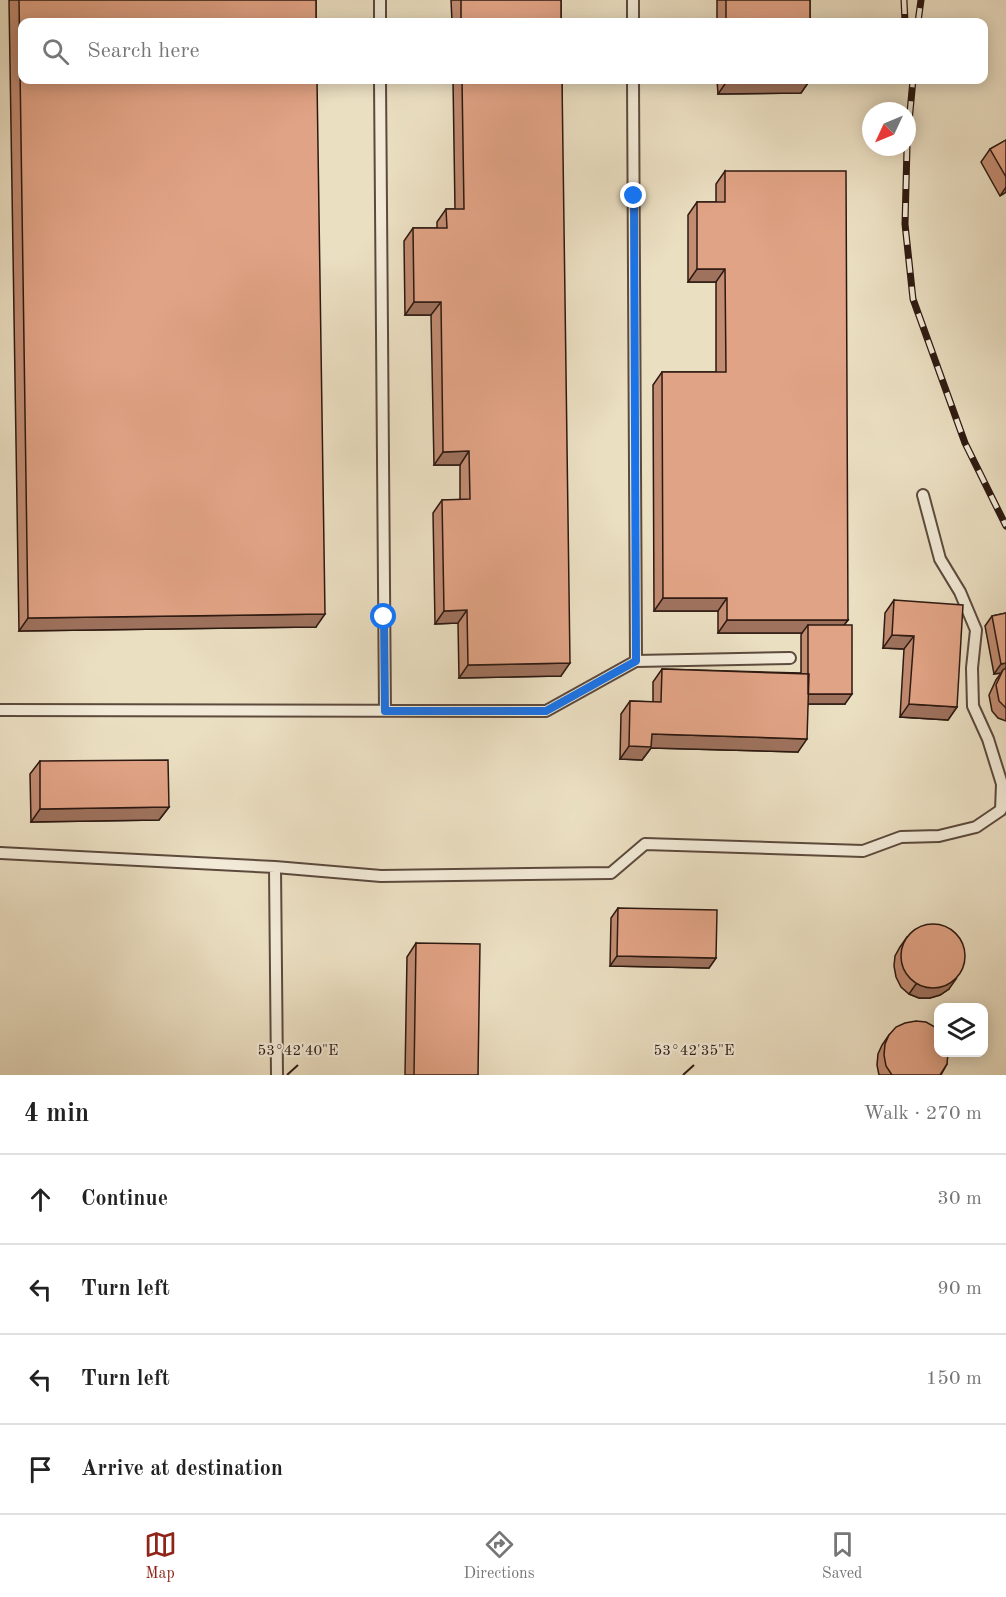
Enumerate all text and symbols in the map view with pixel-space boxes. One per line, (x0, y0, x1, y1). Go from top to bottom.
search box (18, 18, 988, 84)
icon: search (39, 35, 72, 68)
text: Search here (87, 40, 200, 62)
north arrow (862, 102, 916, 156)
route end (620, 182, 646, 208)
route start (370, 603, 396, 629)
map controls (934, 1003, 988, 1057)
button: layers (934, 1003, 988, 1057)
text: 53°42'40"E (258, 1044, 338, 1059)
text: 53°42'35"E (654, 1044, 734, 1059)
text: 4 min (24, 1101, 89, 1127)
text: Walk · 270 m (863, 1104, 982, 1124)
icon: ahead (24, 1183, 57, 1216)
text: Continue (81, 1188, 168, 1210)
text: 30 m (937, 1189, 982, 1209)
icon: left (24, 1273, 57, 1306)
text: Turn left (81, 1278, 170, 1300)
text: 90 m (937, 1279, 982, 1299)
icon: left (24, 1363, 57, 1396)
text: Turn left (81, 1368, 170, 1390)
text: 150 m (926, 1369, 982, 1389)
icon: arrive (24, 1453, 57, 1486)
text: Arrive at destination (81, 1458, 283, 1480)
tab: Map (144, 1528, 177, 1584)
tab: Directions (464, 1528, 535, 1584)
tab: Saved (822, 1528, 862, 1584)

